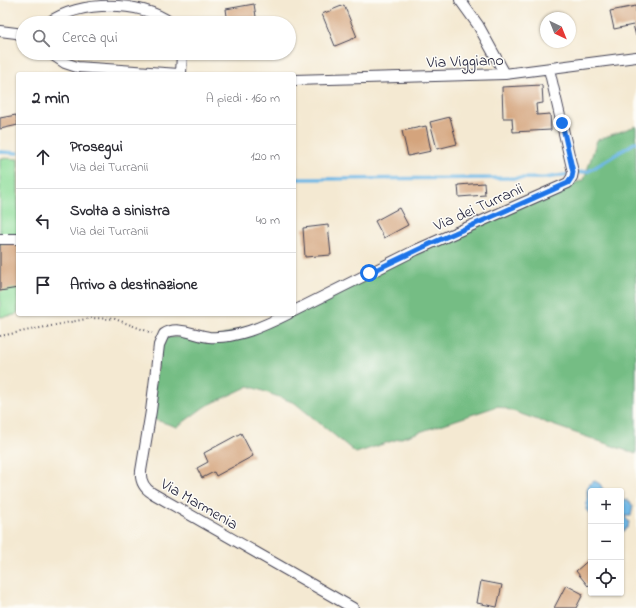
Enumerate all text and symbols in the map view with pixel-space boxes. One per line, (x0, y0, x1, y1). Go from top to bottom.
north arrow (540, 12, 576, 48)
search box (16, 16, 296, 60)
icon: search (30, 27, 52, 49)
text: Cerca qui (62, 27, 118, 49)
street label: Via Viggiano (425, 49, 504, 75)
text: 2 min (32, 86, 69, 111)
text: A piedi · 160 m (206, 89, 280, 108)
route end (553, 114, 571, 132)
text: Prosegui (70, 136, 123, 158)
icon: ahead (32, 146, 54, 168)
text: 120 m (250, 147, 280, 166)
text: Via dei Turranii (70, 158, 148, 177)
street label: Via dei Turranii (429, 177, 528, 239)
text: Svolta a sinistra (70, 200, 170, 222)
icon: left (32, 210, 54, 232)
text: 40 m (256, 211, 280, 230)
text: Via dei Turranii (70, 222, 148, 241)
route start (360, 264, 378, 282)
icon: arrive (32, 274, 54, 296)
text: Arrivo a destinazione (70, 274, 197, 296)
street label: Via Marmenia (155, 472, 242, 537)
map controls (588, 488, 624, 596)
button: + (588, 488, 624, 524)
button: − (588, 524, 624, 560)
button: locate (588, 560, 624, 596)

